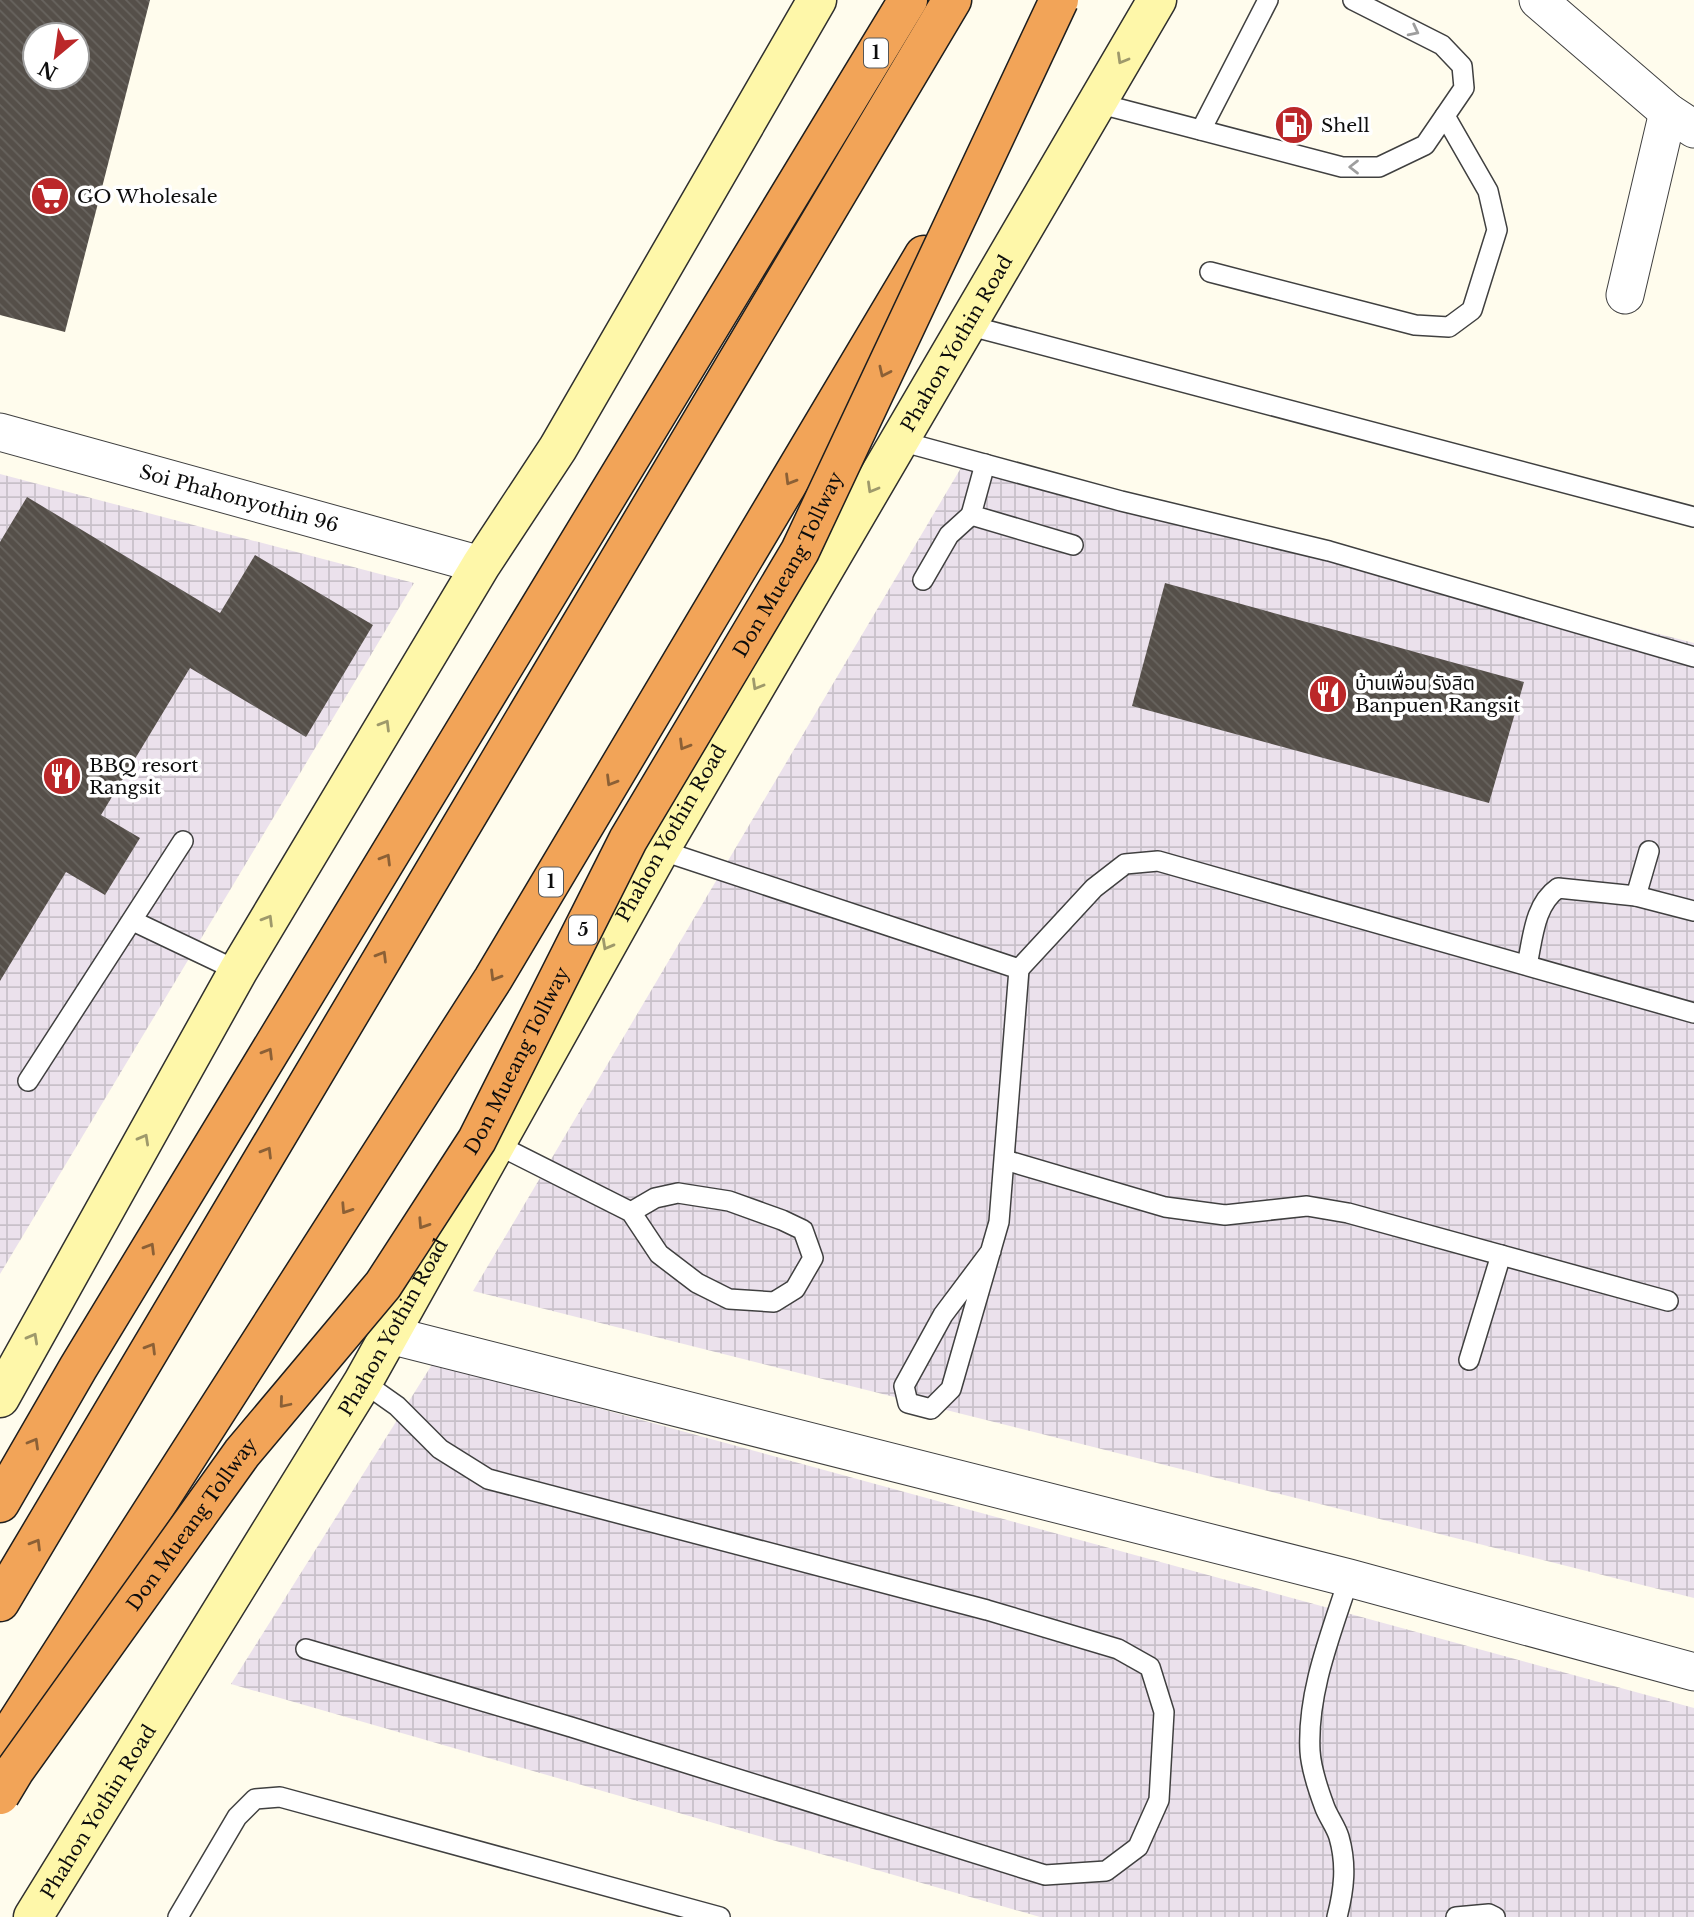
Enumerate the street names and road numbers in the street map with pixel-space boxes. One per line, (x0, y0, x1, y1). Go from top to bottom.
road number: 1 (864, 38, 888, 68)
street label: Phahon Yothin Road (896, 251, 1017, 436)
street label: Soi Phahonyothin 96 (137, 460, 341, 537)
street label: Don Mueang Tollway (729, 468, 848, 661)
street label: Phahon Yothin Road (611, 740, 731, 926)
road number: 1 (539, 868, 563, 897)
road number: 5 (569, 916, 597, 945)
street label: Don Mueang Tollway (460, 963, 574, 1159)
street label: Phahon Yothin Road (334, 1235, 453, 1420)
street label: Don Mueang Tollway (122, 1433, 262, 1615)
street label: Phahon Yothin Road (36, 1720, 161, 1903)

